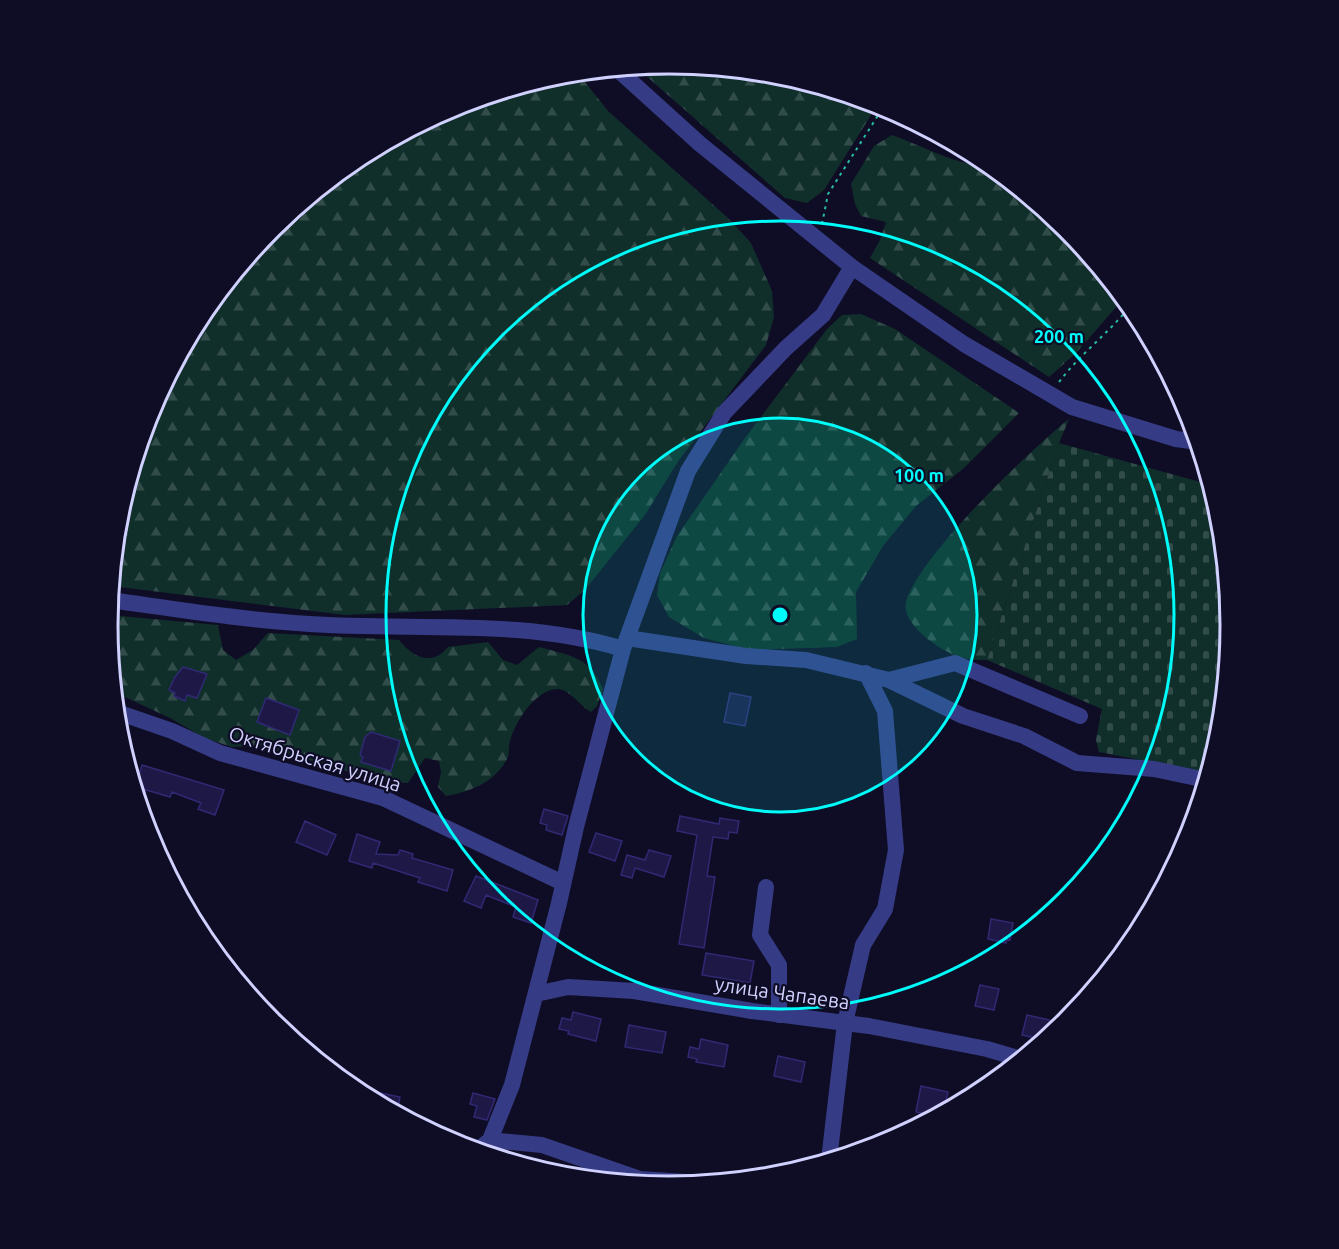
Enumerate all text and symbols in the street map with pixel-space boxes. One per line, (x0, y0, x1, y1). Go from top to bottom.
text: 200 m (1034, 326, 1084, 346)
text: 100 m (894, 465, 944, 485)
centre of rings (770, 605, 790, 625)
street label: Октябрьская улица (226, 721, 404, 796)
street label: улица Чапаева (713, 972, 851, 1013)

